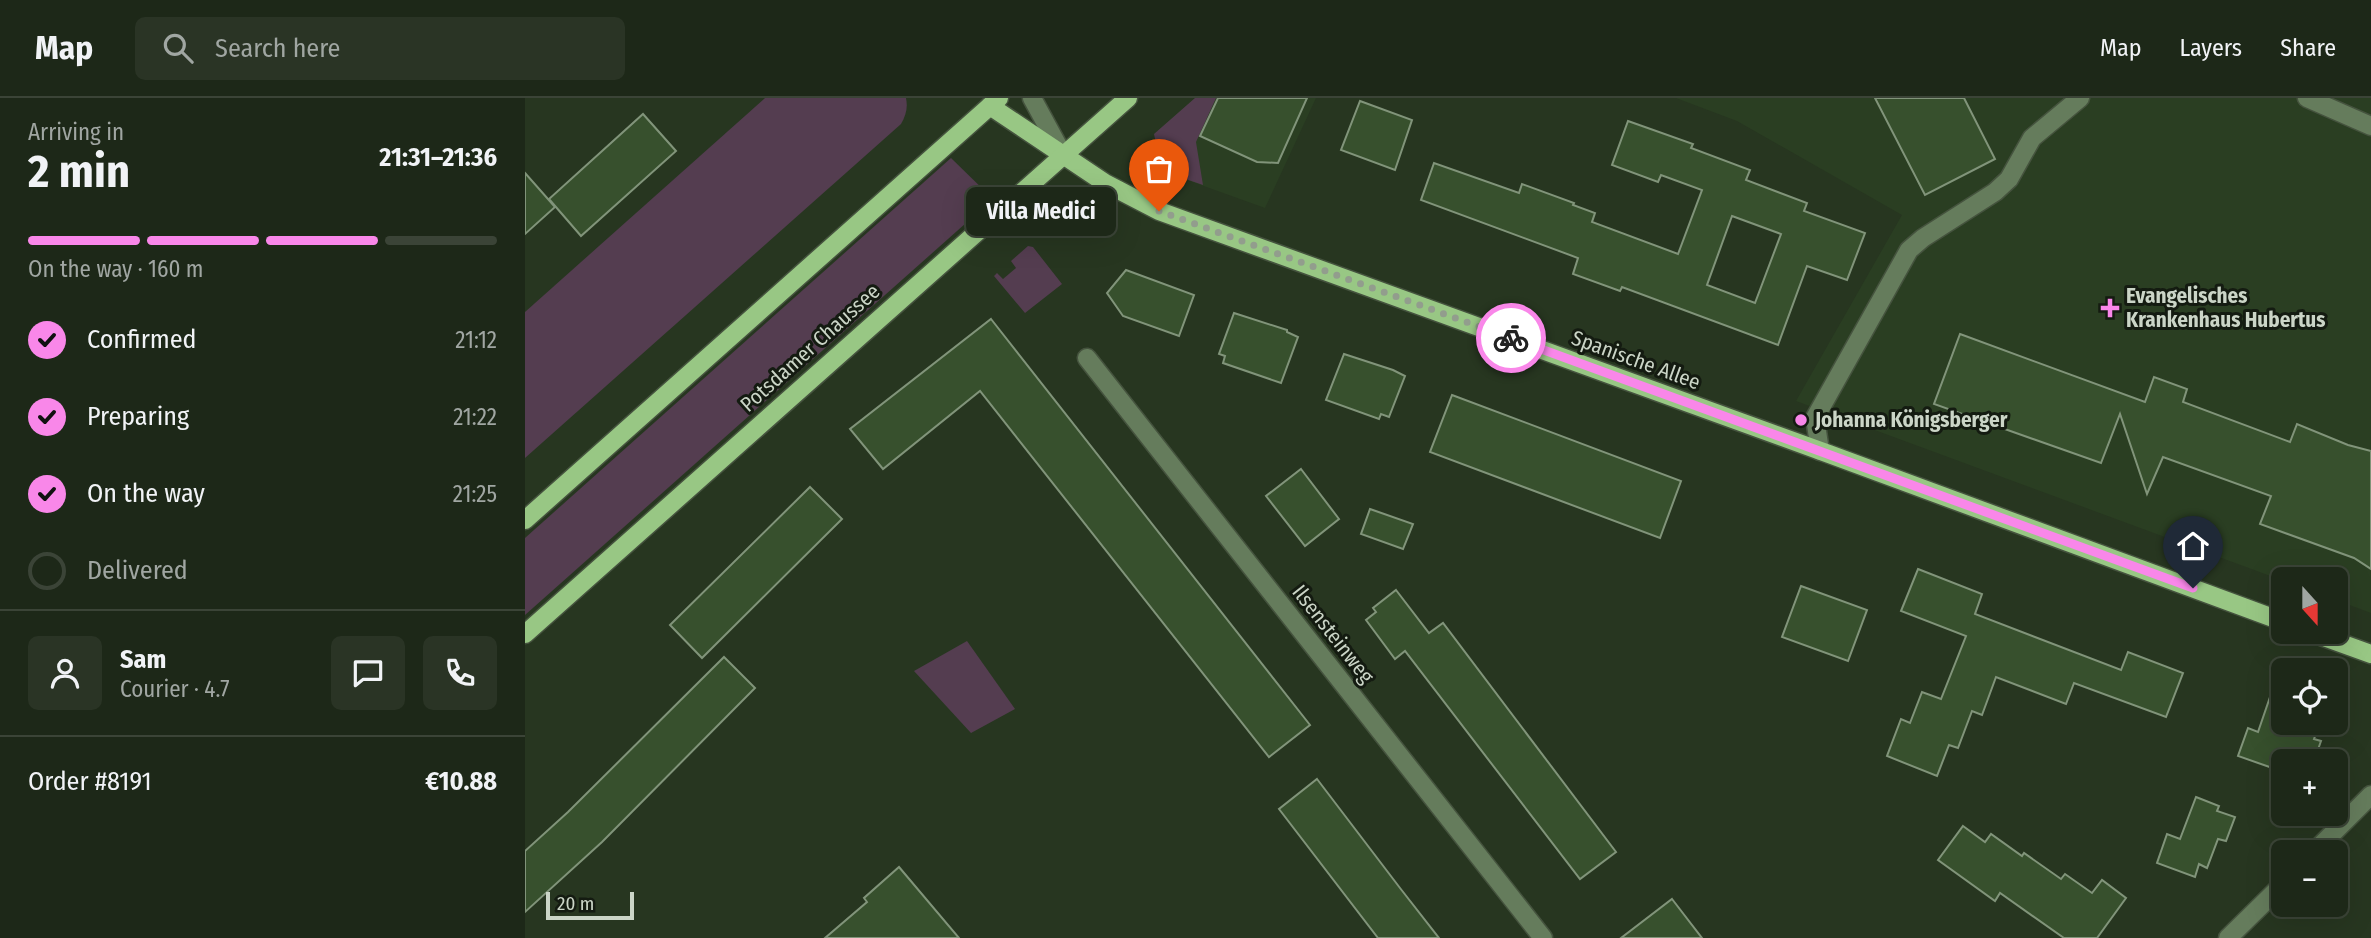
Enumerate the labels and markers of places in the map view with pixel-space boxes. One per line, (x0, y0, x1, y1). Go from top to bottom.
pin (1129, 139, 1189, 211)
callout: Villa Medici (967, 186, 1117, 236)
place label: Evangelisches Krankenhaus Hubertus (2126, 283, 2325, 333)
marker: Evangelisches Krankenhaus Hubertus (2100, 298, 2120, 318)
place label: Johanna Königsberger (1814, 407, 2008, 433)
marker: Johanna Königsberger (1793, 412, 1809, 428)
pin (2163, 516, 2223, 588)

